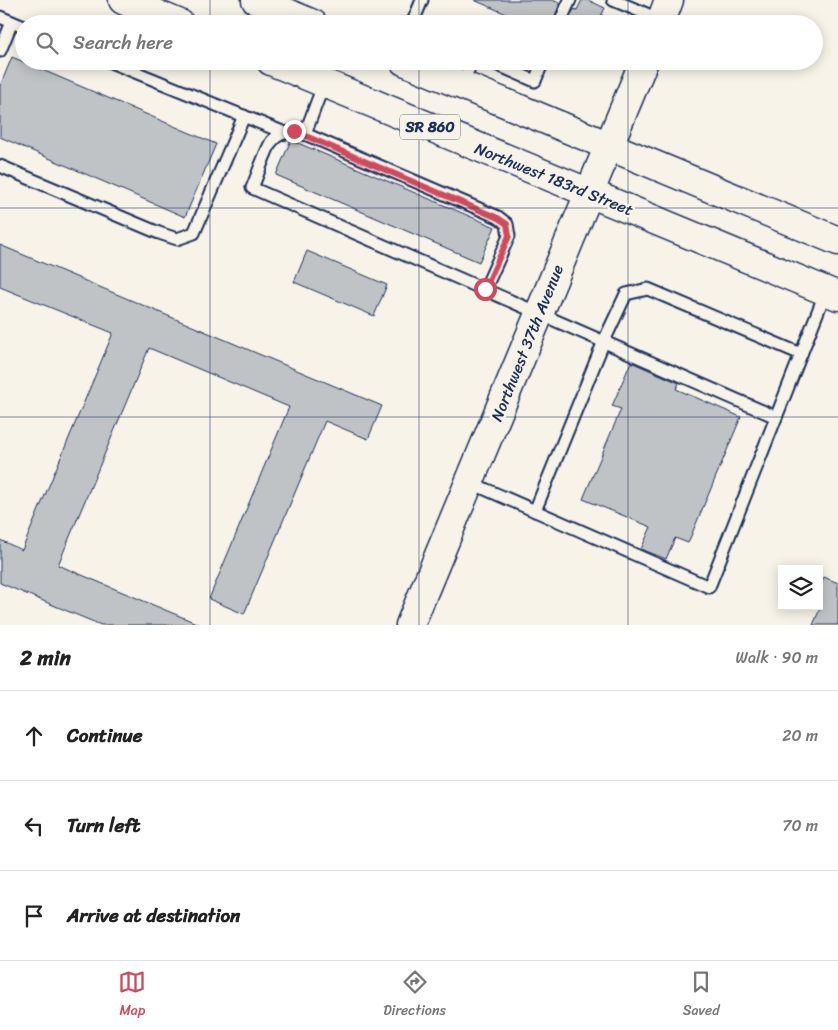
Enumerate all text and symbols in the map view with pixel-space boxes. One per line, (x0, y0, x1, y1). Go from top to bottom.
search box (15, 15, 823, 70)
text: Search here (73, 26, 173, 59)
icon: search (33, 29, 61, 57)
road number: SR 860 (400, 114, 460, 140)
route end (283, 120, 306, 143)
street label: Northwest 183rd Street (470, 134, 638, 224)
street label: Northwest 37th Avenue (482, 260, 572, 426)
route start (474, 278, 497, 301)
map controls (778, 565, 823, 610)
button: layers (778, 565, 823, 610)
text: 2 min (20, 639, 71, 677)
text: Walk · 90 m (736, 643, 818, 672)
text: Continue (67, 719, 143, 752)
text: 20 m (782, 721, 818, 750)
icon: ahead (20, 722, 48, 750)
text: Turn left (67, 809, 140, 842)
text: 70 m (782, 811, 818, 840)
icon: left (20, 812, 48, 840)
text: Arrive at destination (67, 899, 240, 932)
icon: arrive (20, 902, 48, 930)
tab: Map (118, 968, 146, 1023)
tab: Directions (383, 968, 446, 1023)
tab: Saved (683, 968, 720, 1023)

